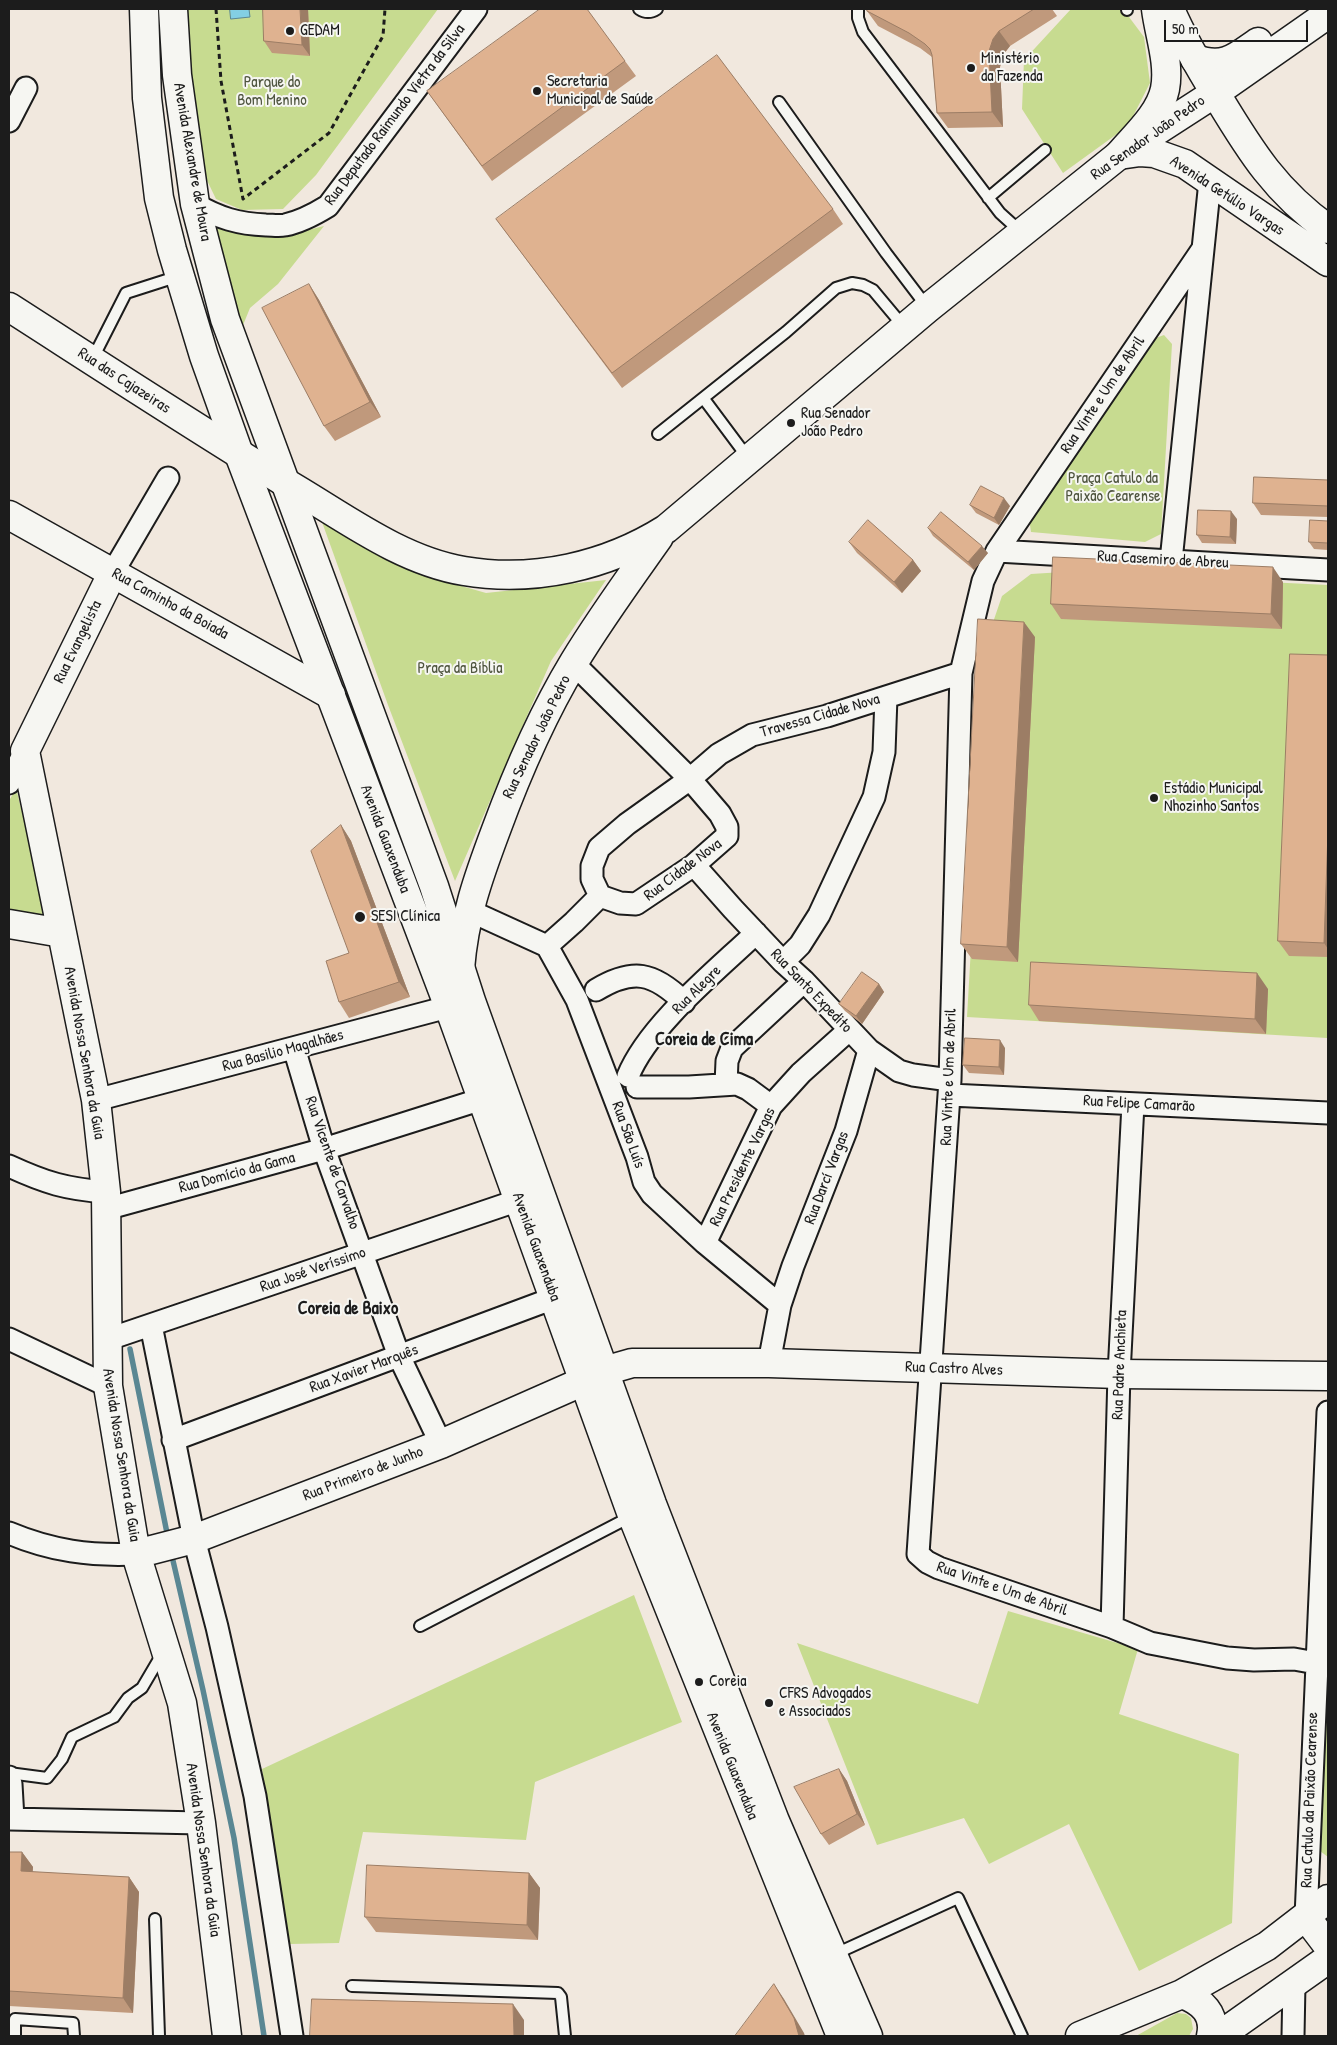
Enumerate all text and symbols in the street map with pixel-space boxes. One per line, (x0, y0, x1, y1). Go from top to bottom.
scale bar (1167, 10, 1311, 42)
text: 50 m (1172, 18, 1199, 39)
place label: GEDAM (300, 21, 340, 41)
street label: Rua Deputado Raimundo Vietra da Silva (321, 21, 469, 209)
marker: GEDAM (284, 25, 296, 37)
place label: Ministério da Fazenda (981, 49, 1042, 87)
marker: Ministério da Fazenda (965, 62, 977, 74)
place label: Secretaria Municipal de Saúde (547, 72, 653, 110)
park label: Parque do Bom Menino (237, 73, 307, 111)
street label: Avenida Alexandre de Moura (169, 81, 215, 243)
marker: Secretaria Municipal de Saúde (531, 85, 543, 97)
street label: Rua Senador João Pedro (1087, 91, 1209, 185)
street label: Avenida Getúlio Vargas (1166, 152, 1288, 240)
street label: Rua Vinte e Um de Abril (1057, 333, 1149, 457)
street label: Rua das Cajazeiras (74, 344, 174, 418)
place label: Rua Senador João Pedro (801, 404, 871, 442)
marker: Rua Senador João Pedro (785, 417, 797, 429)
park label: Praça Catulo da Paixão Cearense (1066, 469, 1160, 507)
street label: Rua Casemiro de Abreu (1097, 547, 1229, 573)
street label: Rua Caminho da Boiada (108, 564, 232, 644)
street label: Rua Evangelista (50, 597, 106, 687)
park label: Praça da Bíblia (418, 659, 502, 679)
street label: Rua Senador João Pedro (499, 672, 575, 802)
street label: Travessa Cidade Nova (758, 690, 882, 742)
place label: Estádio Municipal Nhozinho Santos (1164, 779, 1263, 817)
street label: Avenida Guaxenduba (356, 782, 414, 896)
marker: Estádio Municipal Nhozinho Santos (1148, 792, 1160, 804)
street label: Rua Cidade Nova (640, 835, 726, 905)
place label: SESI Clínica (371, 907, 440, 927)
marker: SESI Clínica (353, 910, 367, 924)
street label: Rua Santo Expedito (766, 945, 856, 1037)
street label: Rua Alegre (668, 961, 726, 1019)
street label: Avenida Nossa Senhora da Guia (59, 965, 109, 1141)
street label: Rua Vinte e Um de Abril (937, 1008, 961, 1146)
street label: Rua Basilio Magalhães (220, 1026, 346, 1076)
district label: Coreia de Cima (655, 1029, 753, 1051)
street label: Rua Felipe Camarão (1083, 1091, 1195, 1117)
street label: Rua Vicente de Carvalho (300, 1094, 364, 1232)
street label: Rua São Luís (607, 1099, 649, 1171)
street label: Rua Presidente Vargas (706, 1104, 780, 1230)
street label: Rua Darcí Vargas (800, 1129, 854, 1227)
street label: Rua Domício da Gama (177, 1148, 297, 1198)
street label: Avenida Guaxenduba (507, 1190, 565, 1304)
street label: Rua José Veríssimo (258, 1243, 368, 1297)
district label: Coreia de Baixo (298, 1298, 398, 1320)
street label: Rua Padre Anchieta (1108, 1310, 1132, 1420)
street label: Rua Xavier Marquês (307, 1340, 421, 1398)
street label: Rua Castro Alves (905, 1358, 1003, 1380)
street label: Avenida Nossa Senhora da Guia (98, 1367, 144, 1543)
street label: Rua Primeiro de Junho (300, 1442, 426, 1506)
street label: Rua Vinte e Um de Abril (934, 1558, 1070, 1620)
place label: Coreia (709, 1672, 747, 1692)
marker: Coreia (693, 1676, 705, 1688)
place label: CFRS Advogados e Associados (779, 1684, 871, 1722)
marker: CFRS Advogados e Associados (763, 1697, 775, 1709)
street label: Avenida Guaxenduba (702, 1709, 762, 1823)
street label: Rua Catulo da Paixão Cearense (1297, 1712, 1323, 1888)
street label: Avenida Nossa Senhora da Guia (181, 1762, 225, 1938)

